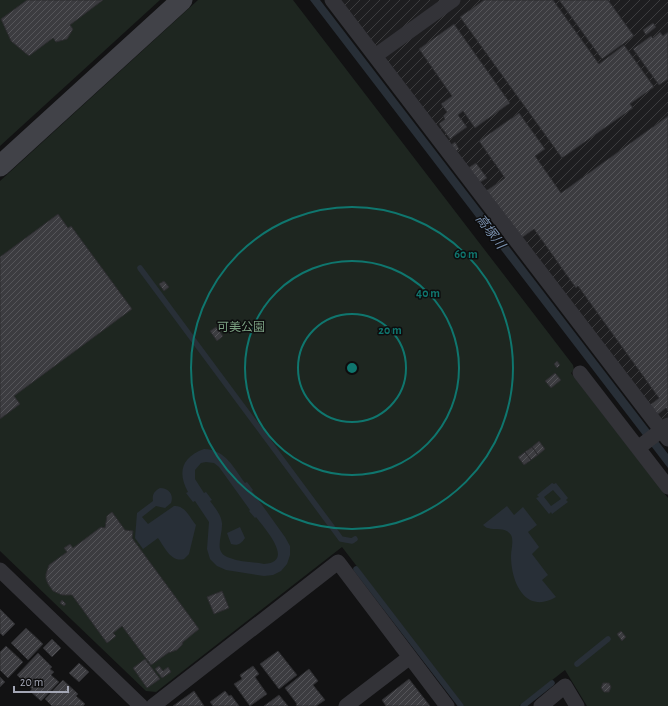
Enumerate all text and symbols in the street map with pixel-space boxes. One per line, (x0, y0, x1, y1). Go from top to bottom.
water label: 高塚川 (473, 212, 509, 253)
text: 60 m (454, 248, 478, 260)
text: 40 m (416, 287, 440, 299)
park label: 可美公園 (217, 320, 265, 333)
text: 20 m (378, 324, 402, 336)
centre of rings (345, 361, 359, 375)
scale bar (14, 668, 68, 694)
text: 20 m (20, 676, 43, 688)

